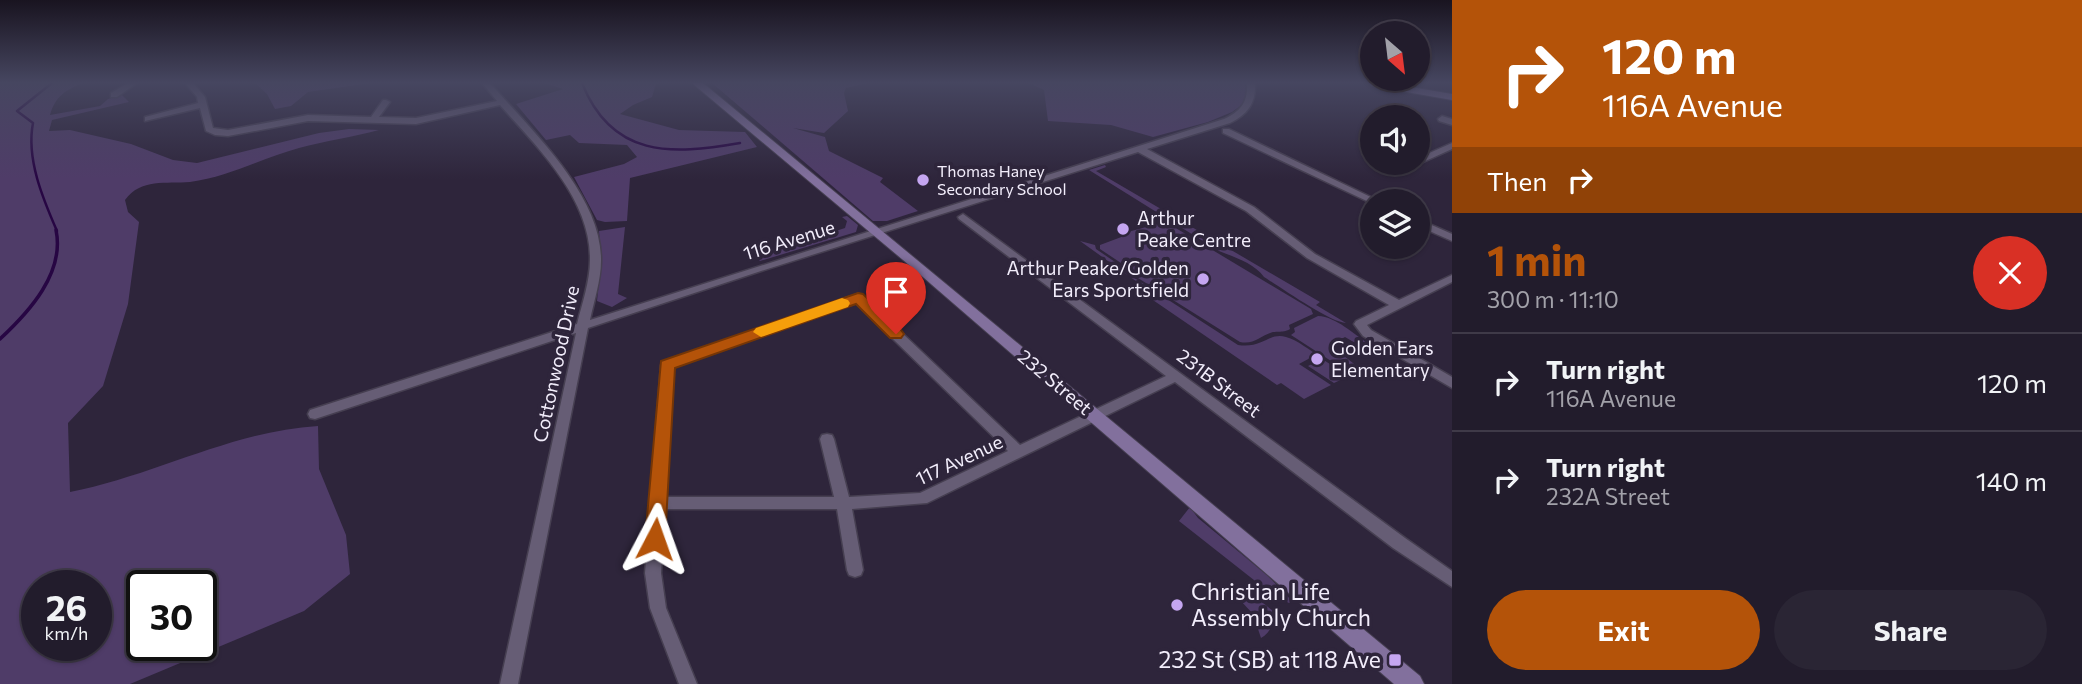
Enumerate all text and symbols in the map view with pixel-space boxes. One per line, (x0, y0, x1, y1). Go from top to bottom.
north arrow (1360, 21, 1430, 91)
map controls (1360, 21, 1430, 259)
text: 120 m (1602, 24, 1736, 84)
icon: right (1487, 28, 1578, 119)
text: 116A Avenue (1602, 84, 1783, 124)
button: sound (1360, 105, 1430, 175)
place label: Thomas Haney Secondary School (937, 161, 1066, 198)
icon: right (1561, 161, 1599, 199)
text: Then (1487, 165, 1547, 196)
marker: Thomas Haney Secondary School (915, 172, 931, 188)
button: layers (1360, 189, 1430, 259)
place label: Arthur Peake Centre (1137, 206, 1251, 251)
street label: 116 Avenue (740, 215, 838, 264)
marker: Arthur Peake Centre (1115, 221, 1131, 237)
text: 1 min (1487, 233, 1587, 285)
button: close (1973, 236, 2047, 310)
place label: Arthur Peake/Golden Ears Sportsfield (1006, 256, 1189, 301)
pin (866, 262, 926, 334)
marker: Arthur Peake/Golden Ears Sportsfield (1195, 271, 1211, 287)
icon: arrive (877, 273, 915, 311)
street label: Cottonwood Drive (528, 283, 583, 444)
text: 300 m · 11:10 (1487, 285, 1619, 313)
place label: Golden Ears Elementary (1331, 336, 1434, 381)
street label: 232 Street (1014, 344, 1097, 419)
street label: 231B Street (1173, 344, 1266, 422)
marker: Golden Ears Elementary (1309, 351, 1325, 367)
text: Turn right (1546, 353, 1665, 384)
icon: right (1487, 363, 1525, 401)
text: 120 m (1977, 367, 2047, 398)
text: 116A Avenue (1546, 384, 1676, 412)
street label: 117 Avenue (912, 429, 1006, 490)
text: Turn right (1546, 451, 1665, 482)
icon: right (1487, 461, 1525, 499)
text: 140 m (1976, 465, 2047, 496)
text: 232A Street (1546, 482, 1670, 510)
position arrow (618, 502, 692, 576)
speed limit sign: 30 (126, 570, 217, 661)
place label: Christian Life Assembly Church (1191, 577, 1371, 631)
text: 26 (46, 585, 87, 628)
button: Exit (1487, 590, 1760, 670)
button: Share (1774, 590, 2047, 670)
marker: Christian Life Assembly Church (1169, 597, 1185, 613)
text: km/h (45, 622, 88, 644)
place label: 232 St (SB) at 118 Ave (1158, 645, 1381, 673)
marker: 232 St (SB) at 118 Ave (1387, 652, 1403, 668)

